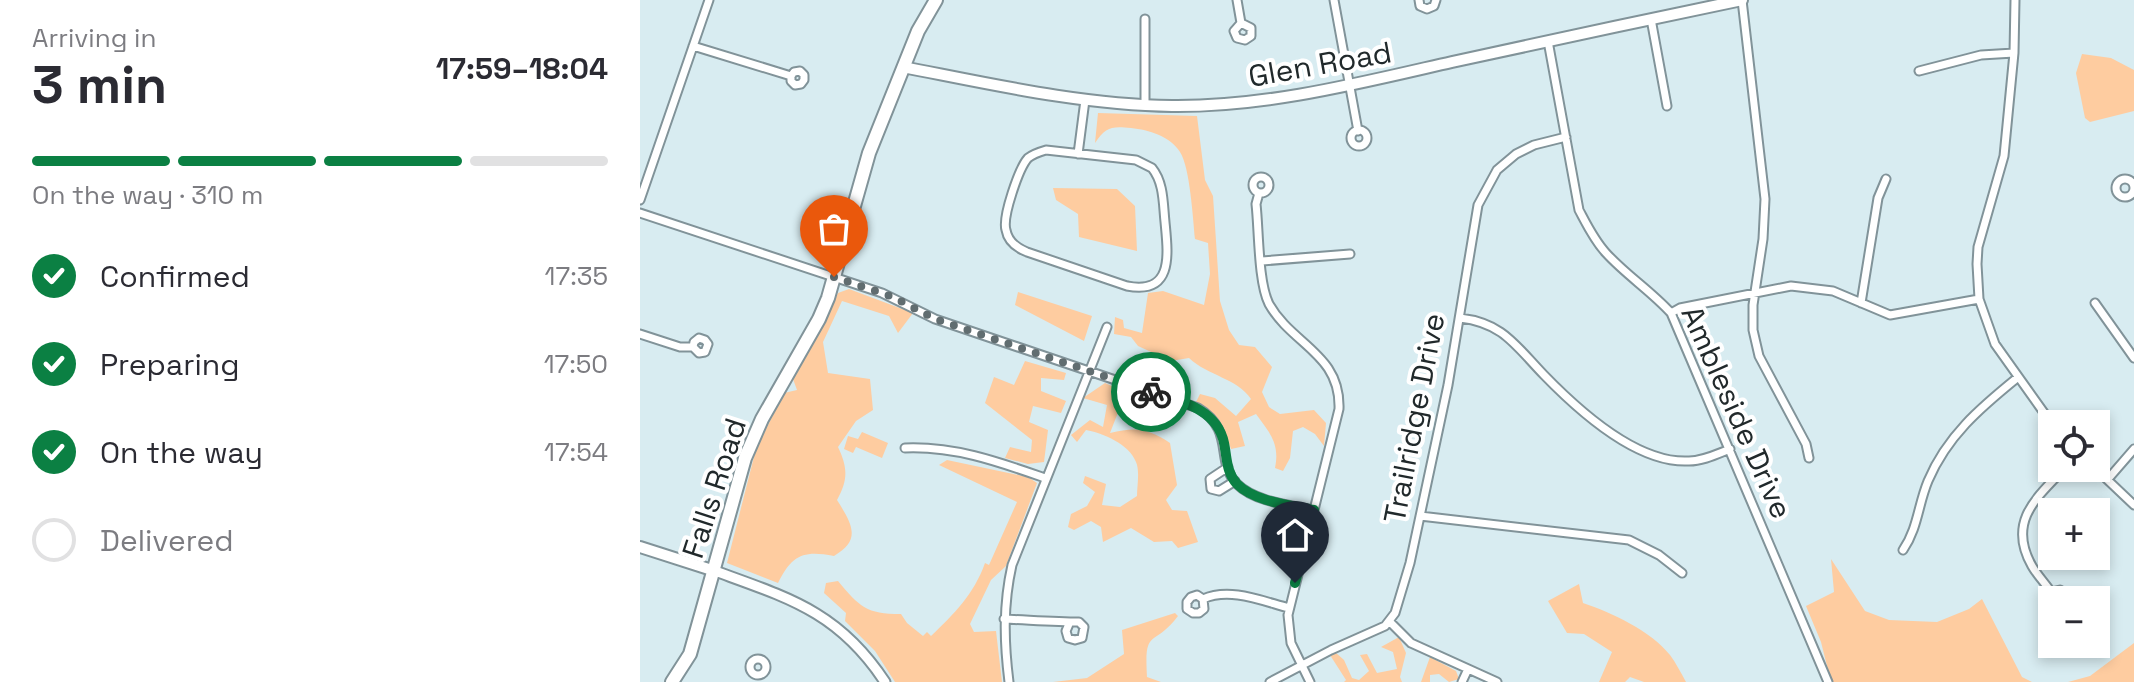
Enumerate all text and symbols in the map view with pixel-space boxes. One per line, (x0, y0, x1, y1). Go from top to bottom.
text: Arriving in (32, 21, 156, 55)
street label: Glen Road (1245, 32, 1395, 96)
text: 17:59–18:04 (436, 49, 608, 88)
text: 3 min (32, 52, 167, 118)
text: On the way · 310 m (32, 178, 263, 212)
pin (800, 195, 868, 277)
icon: bag (812, 207, 856, 251)
icon: check (32, 254, 76, 298)
text: Confirmed (100, 257, 250, 296)
text: 17:35 (545, 259, 608, 293)
street label: Ambleside Drive (1673, 299, 1801, 525)
street label: Trailridge Drive (1375, 310, 1453, 526)
icon: check (32, 342, 76, 386)
text: Preparing (100, 345, 239, 384)
text: 17:50 (544, 347, 608, 381)
courier (1111, 352, 1191, 432)
icon: bike (1129, 370, 1173, 414)
map controls (2038, 410, 2110, 658)
button: locate (2038, 410, 2110, 482)
street label: Falls Road (673, 413, 755, 563)
icon: check (32, 430, 76, 474)
text: On the way (100, 433, 263, 472)
text: 17:54 (544, 435, 608, 469)
button: + (2038, 498, 2110, 570)
pin (1261, 501, 1329, 583)
icon: home (1273, 513, 1317, 557)
text: Delivered (100, 521, 234, 560)
button: − (2038, 586, 2110, 658)

